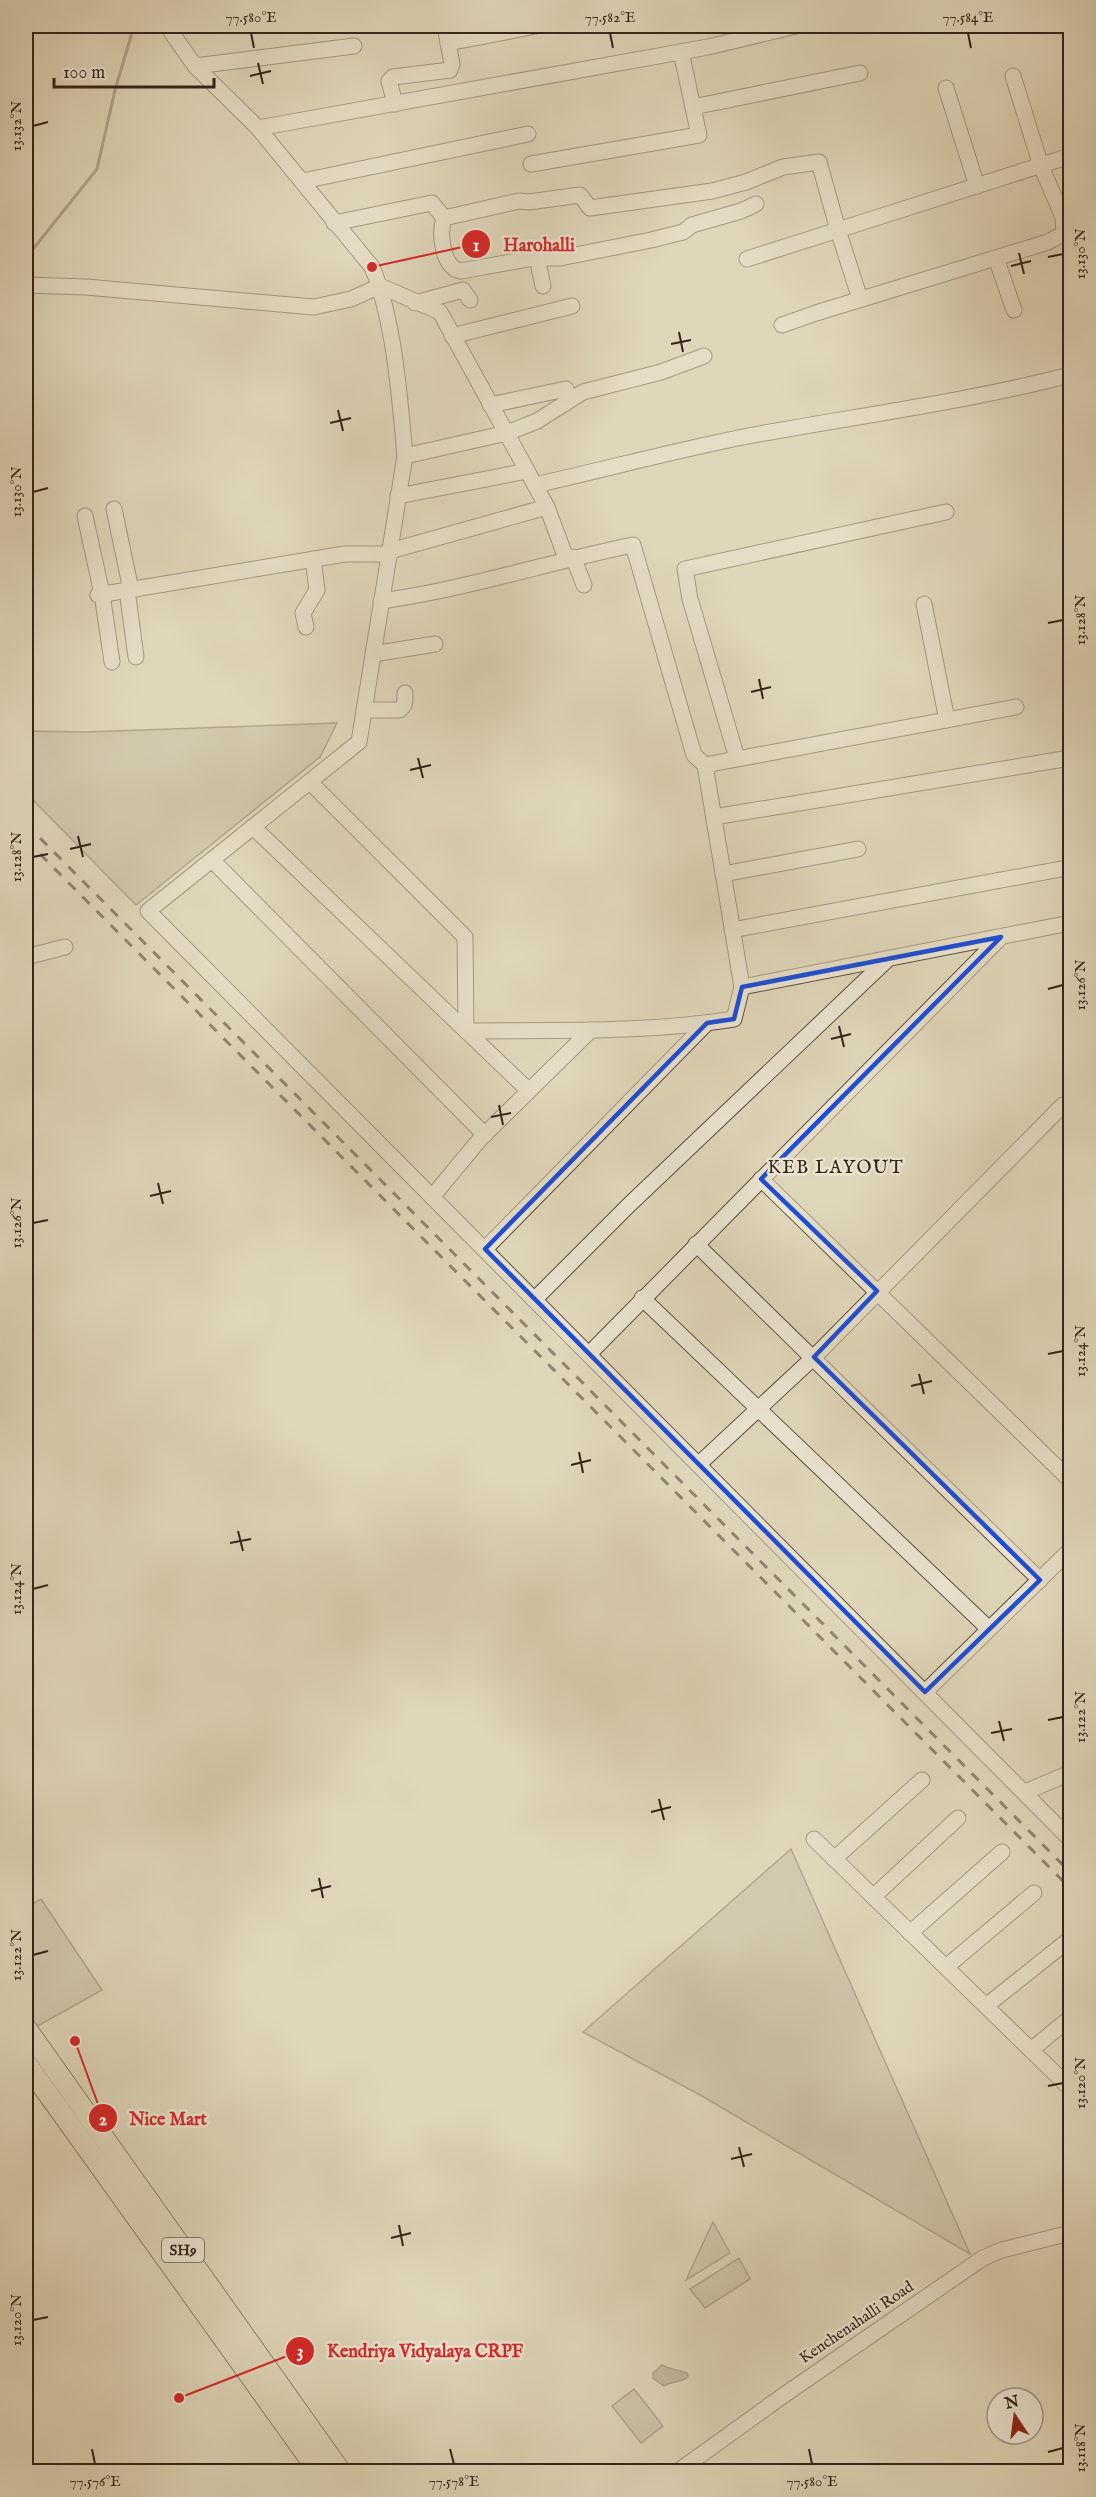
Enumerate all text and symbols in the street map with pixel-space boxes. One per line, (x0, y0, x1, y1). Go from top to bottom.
text: 77.580°E (225, 8, 277, 27)
text: 77.582°E (585, 8, 635, 27)
text: 77.584°E (942, 8, 994, 27)
scale bar (54, 51, 214, 89)
text: 100 m (63, 62, 105, 85)
text: 13.132°N (7, 101, 26, 151)
callout: Harohalli (461, 226, 587, 262)
text: 13.130°N (1071, 229, 1090, 279)
text: 1 (473, 235, 480, 258)
text: Harohalli (503, 235, 575, 258)
text: 13.130°N (7, 467, 26, 517)
text: 13.128°N (1071, 595, 1090, 645)
text: 13.128°N (7, 832, 26, 882)
text: 13.126°N (1071, 959, 1090, 1011)
district label: KEB LAYOUT (768, 1157, 904, 1180)
text: 13.126°N (7, 1197, 26, 1249)
text: 13.124°N (1071, 1325, 1090, 1377)
text: 13.124°N (7, 1563, 26, 1615)
text: 13.122°N (1071, 1691, 1090, 1743)
text: 13.122°N (7, 1929, 26, 1981)
text: 13.120°N (1071, 2057, 1090, 2109)
callout: Nice Mart (88, 2100, 219, 2136)
text: 2 (99, 2109, 108, 2132)
text: Nice Mart (128, 2109, 208, 2132)
road number: SH9 (162, 2238, 204, 2262)
street label: Kenchenahalli Road (796, 2277, 918, 2369)
text: 13.120°N (7, 2294, 26, 2346)
callout: Kendriya Vidyalaya CRPF (285, 2333, 535, 2369)
text: 3 (297, 2341, 303, 2364)
text: Kendriya Vidyalaya CRPF (327, 2341, 524, 2364)
north arrow (985, 2386, 1045, 2446)
text: N (1002, 2392, 1021, 2415)
text: 13.118°N (1071, 2423, 1090, 2473)
text: 77.576°E (69, 2472, 121, 2491)
text: 77.578°E (429, 2472, 479, 2491)
text: 77.580°E (786, 2472, 838, 2491)

